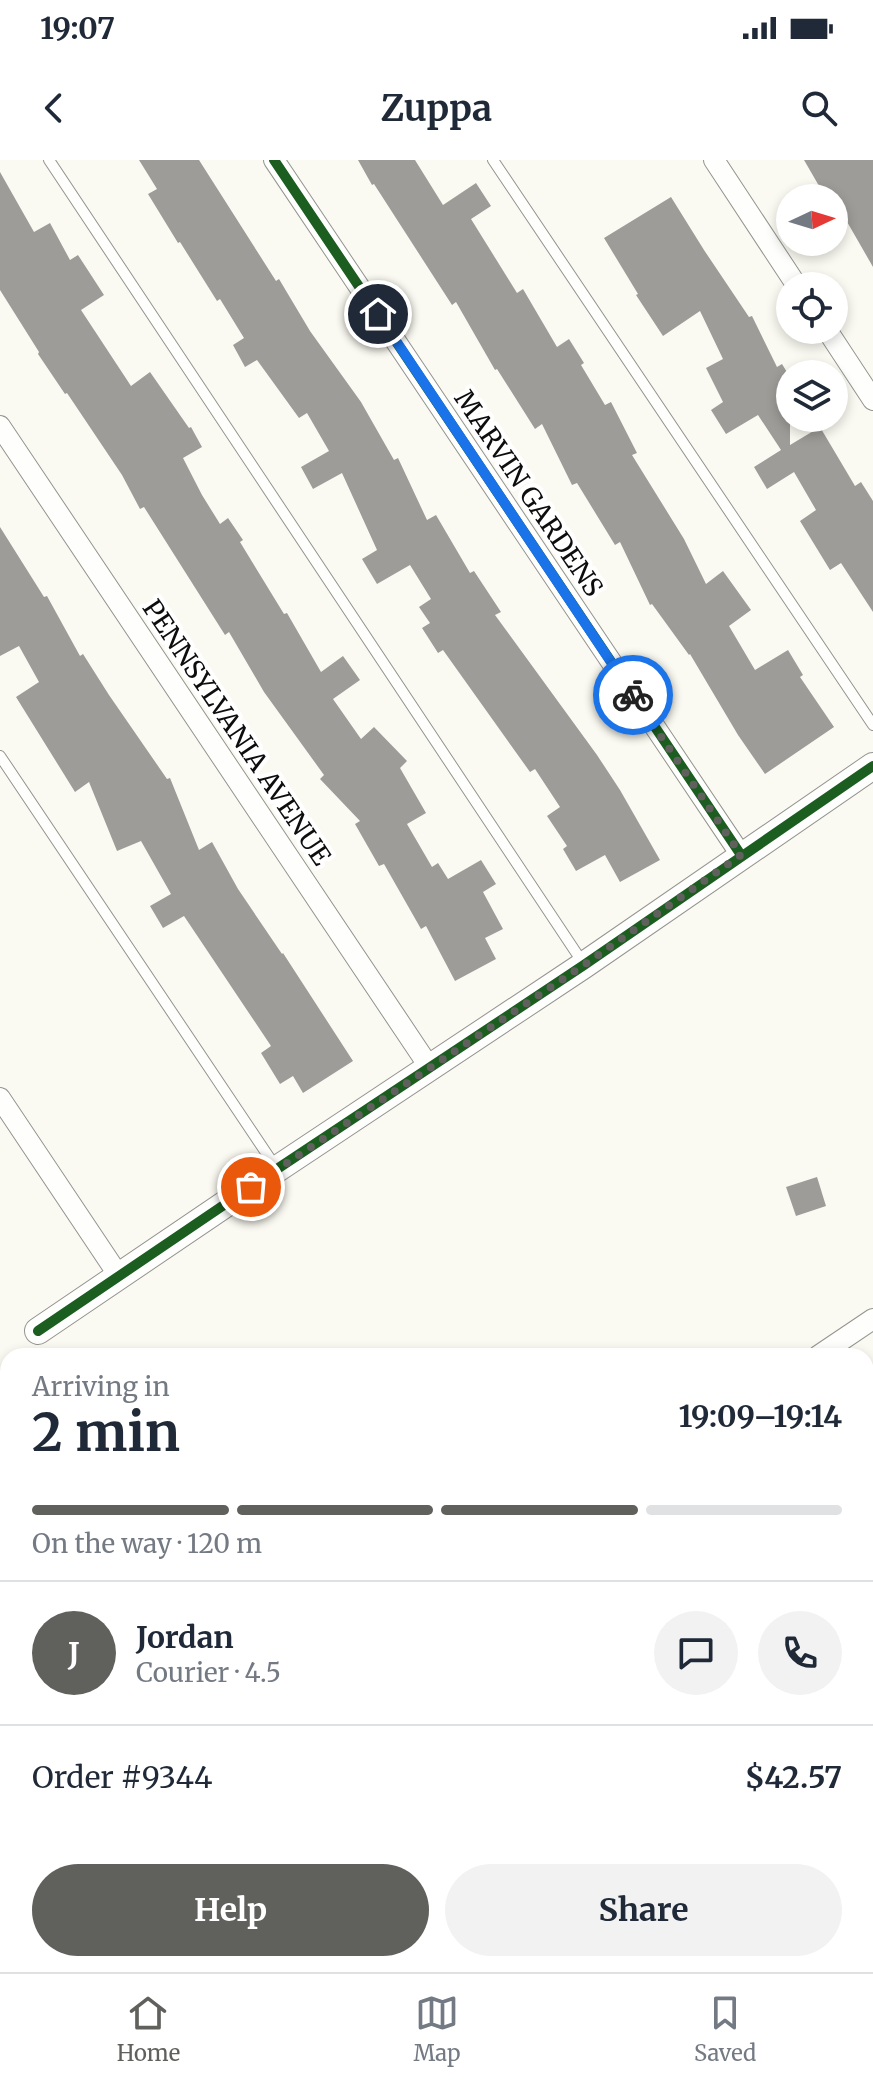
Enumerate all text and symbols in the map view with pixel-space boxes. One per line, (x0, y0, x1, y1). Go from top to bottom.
text: 19:07 (40, 9, 115, 47)
icon: back (32, 86, 76, 130)
text: Zuppa (381, 86, 492, 131)
icon: search (797, 86, 841, 130)
north arrow (776, 184, 848, 256)
map controls (776, 184, 848, 432)
button: locate (776, 272, 848, 344)
pin (344, 280, 412, 348)
icon: home (356, 292, 400, 336)
button: layers (776, 360, 848, 432)
street label: MARVIN GARDENS (448, 383, 610, 603)
street label: PENNSYLVANIA AVENUE (136, 593, 339, 871)
courier (593, 655, 673, 735)
icon: bike (611, 673, 655, 717)
pin (217, 1153, 285, 1221)
icon: bag (229, 1165, 273, 1209)
text: Arriving in (32, 1370, 170, 1403)
text: 19:09–19:14 (679, 1397, 842, 1435)
text: 2 min (32, 1400, 180, 1465)
text: On the way · 120 m (32, 1527, 262, 1560)
button: chat (654, 1611, 738, 1695)
button: phone (758, 1611, 842, 1695)
text: Jordan (136, 1618, 234, 1656)
text: J (68, 1634, 80, 1672)
text: Courier · 4.5 (136, 1656, 281, 1689)
text: Order #9344 (32, 1758, 212, 1796)
text: $42.57 (745, 1758, 842, 1796)
button: Help (32, 1864, 429, 1956)
button: Share (445, 1864, 842, 1956)
tab: Home (117, 1991, 180, 2067)
tab: Map (414, 1991, 460, 2067)
tab: Saved (694, 1991, 756, 2067)

